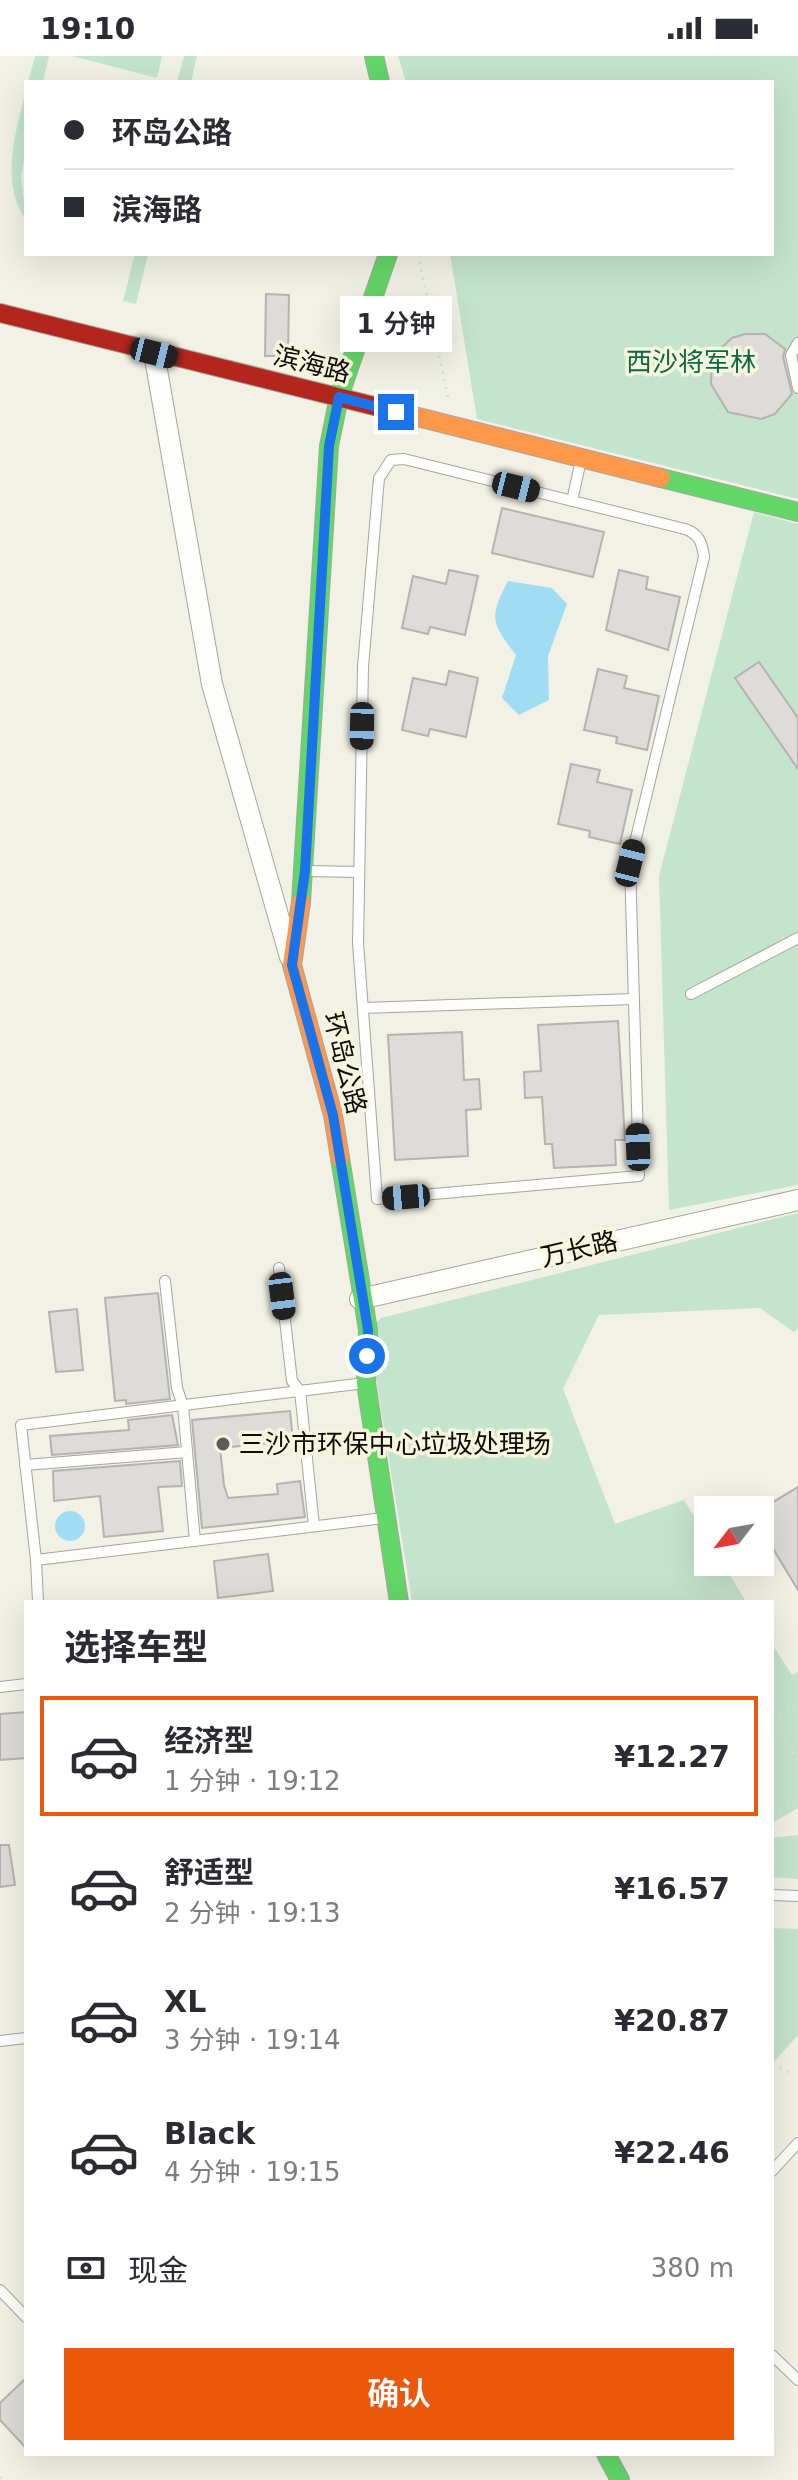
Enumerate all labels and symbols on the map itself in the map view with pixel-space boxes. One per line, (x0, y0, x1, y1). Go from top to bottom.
callout: 1 分钟 (340, 296, 452, 352)
car (128, 336, 180, 370)
street label: 滨海路 (271, 340, 353, 388)
park label: 西沙将军林 (626, 347, 756, 377)
route end (378, 394, 414, 430)
car (490, 470, 542, 504)
car (350, 702, 374, 750)
car (613, 837, 647, 889)
street label: 环岛公路 (318, 1009, 372, 1117)
car (625, 1123, 651, 1171)
car (381, 1183, 431, 1211)
street label: 万长路 (538, 1226, 620, 1272)
car (267, 1271, 297, 1321)
route start (349, 1338, 385, 1374)
place label: 三沙市环保中心垃圾处理场 (239, 1429, 551, 1459)
marker: 三沙市环保中心垃圾处理场 (214, 1435, 232, 1453)
north arrow (694, 1496, 774, 1576)

